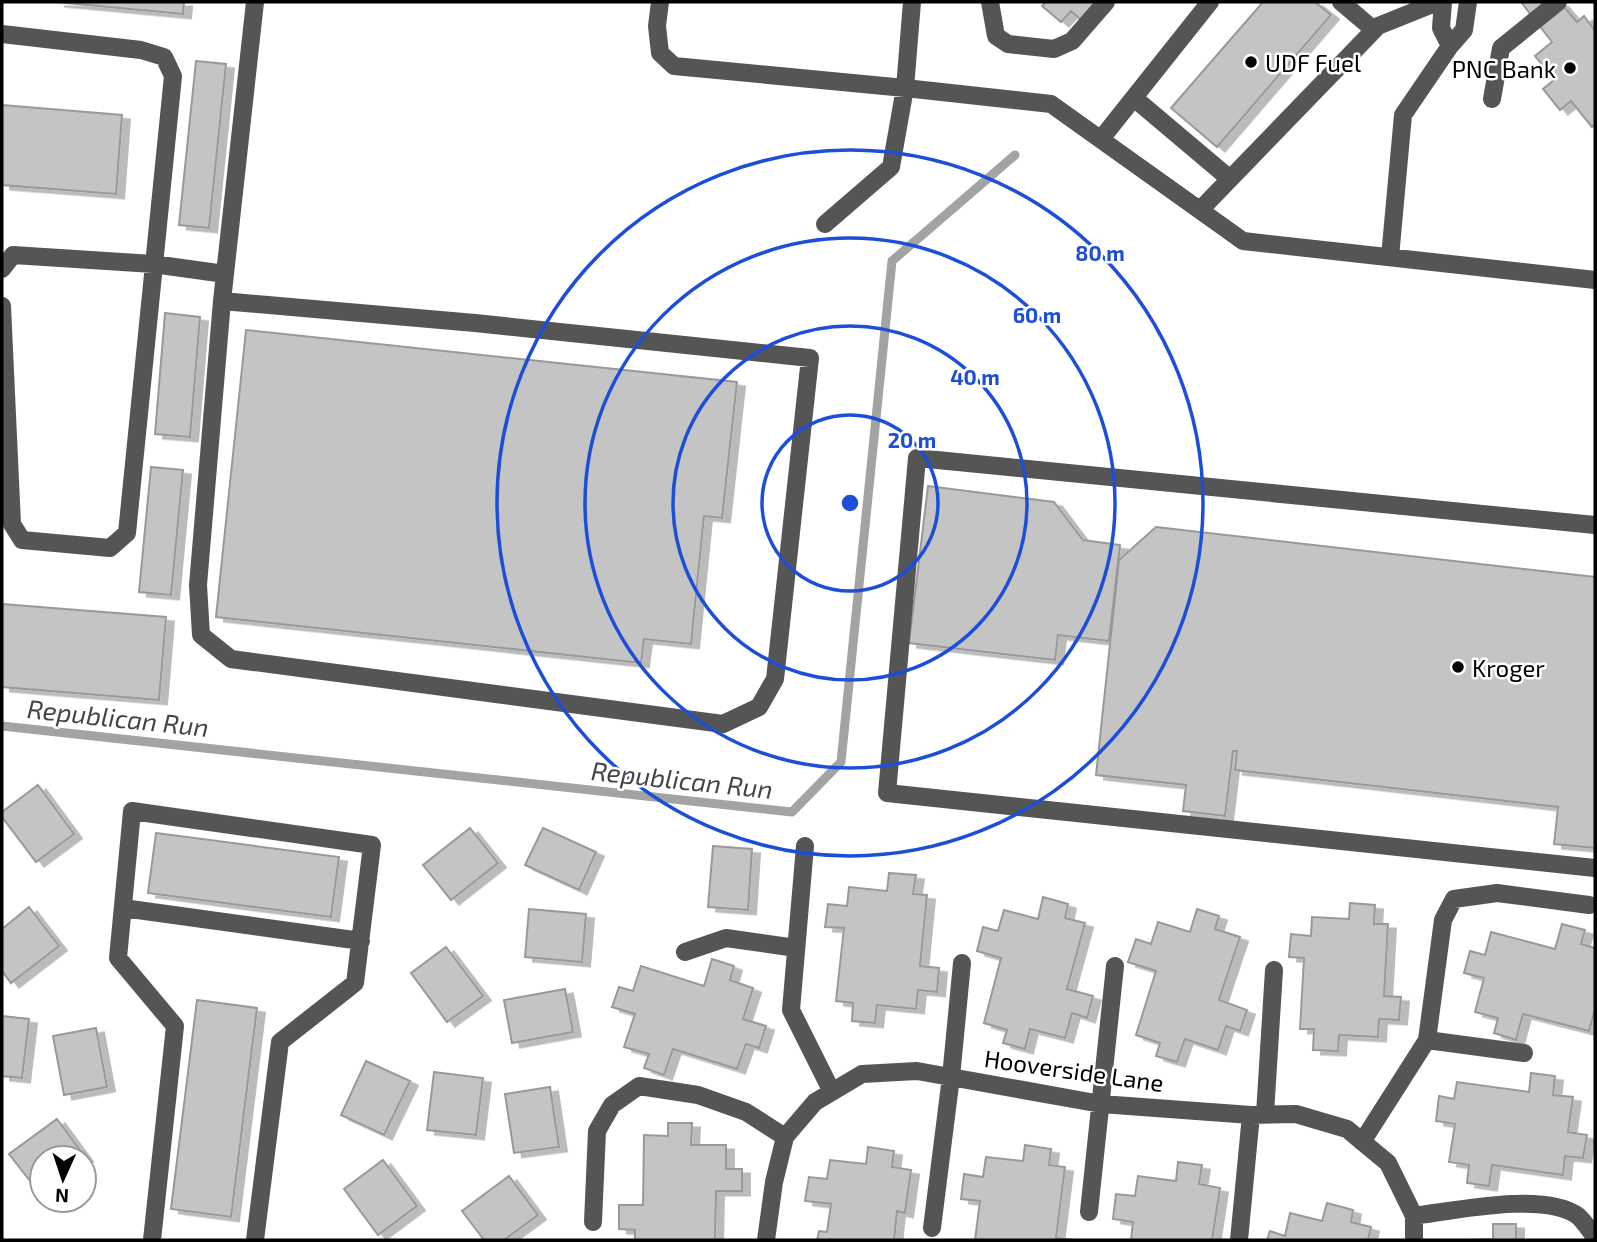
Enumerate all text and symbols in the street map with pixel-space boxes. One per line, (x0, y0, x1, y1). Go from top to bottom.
place label: UDF Fuel (1265, 48, 1361, 77)
marker: UDF Fuel (1243, 54, 1259, 70)
place label: PNC Bank (1452, 54, 1556, 83)
marker: PNC Bank (1562, 60, 1578, 76)
text: 80 m (1075, 240, 1125, 265)
text: 60 m (1013, 302, 1061, 327)
text: 40 m (950, 364, 1000, 389)
text: 20 m (888, 427, 936, 452)
centre of rings (838, 491, 862, 515)
place label: Kroger (1472, 653, 1545, 682)
marker: Kroger (1450, 659, 1466, 675)
water label: Republican Run (26, 692, 210, 742)
water label: Republican Run (590, 754, 774, 804)
street label: Hooverside Lane (982, 1043, 1166, 1097)
north arrow (28, 1144, 98, 1214)
text: N (55, 1185, 70, 1208)

